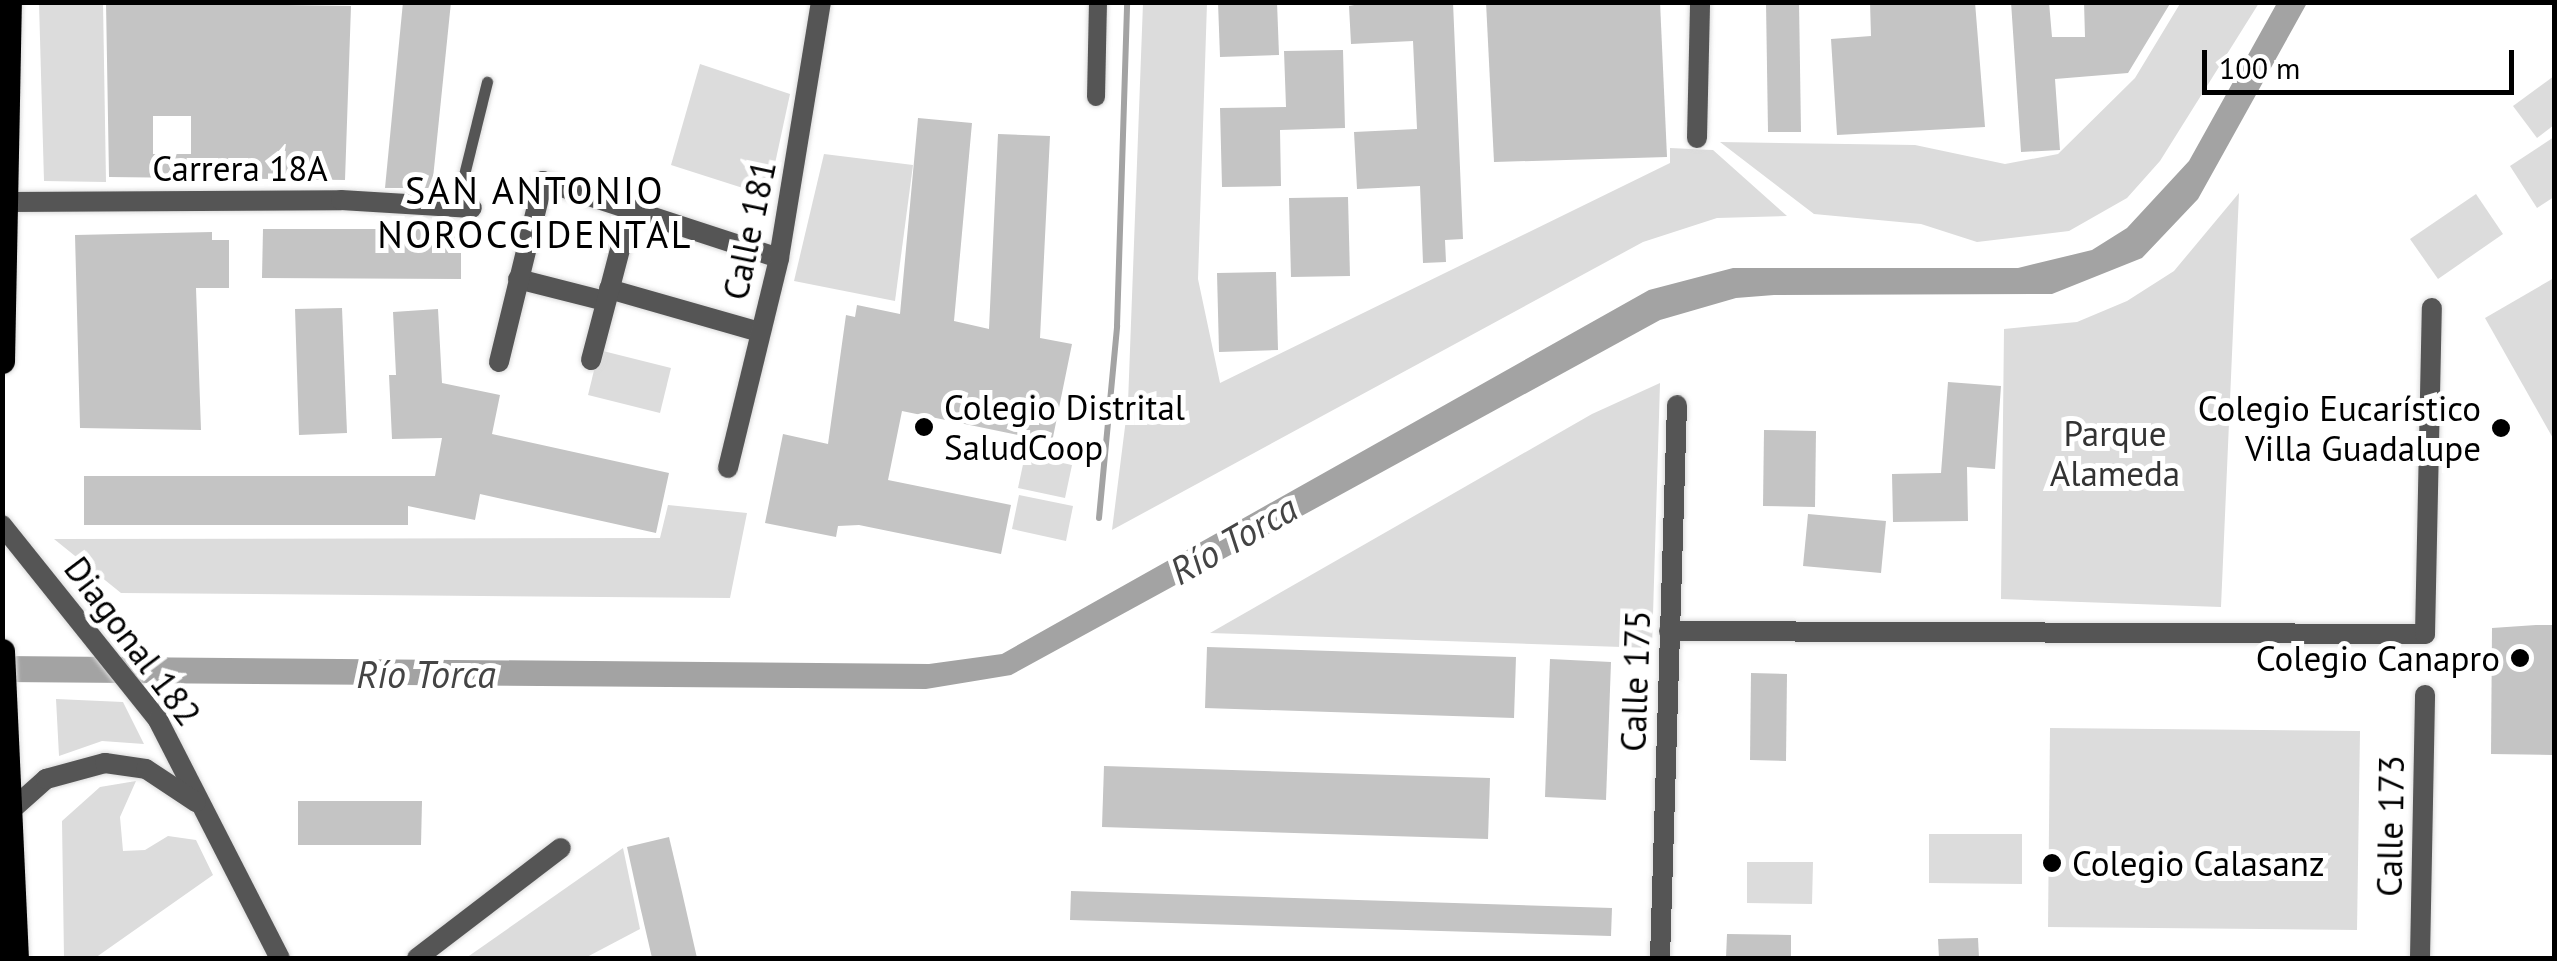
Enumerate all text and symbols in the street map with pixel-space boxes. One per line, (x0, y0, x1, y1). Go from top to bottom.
scale bar (2207, 30, 2520, 92)
text: 100 m (2219, 48, 2300, 87)
street label: Carrera 18A (152, 147, 328, 189)
street label: Calle 181 (714, 156, 784, 304)
district label: SAN ANTONIO NOROCCIDENTAL (377, 167, 693, 256)
place label: Colegio Distrital SaludCoop (944, 386, 1185, 468)
place label: Colegio Eucarístico Villa Guadalupe (2198, 387, 2481, 469)
park label: Parque Alameda (2050, 412, 2180, 494)
marker: Colegio Distrital SaludCoop (913, 416, 935, 438)
marker: Colegio Eucarístico Villa Guadalupe (2490, 417, 2512, 439)
water label: Río Torca (1161, 484, 1305, 594)
street label: Diagonal 182 (56, 548, 210, 734)
street label: Calle 175 (1612, 610, 1658, 752)
place label: Colegio Canapro (2256, 637, 2500, 679)
marker: Colegio Canapro (2509, 647, 2531, 669)
water label: Río Torca (356, 651, 496, 697)
street label: Calle 173 (2368, 755, 2412, 897)
place label: Colegio Calasanz (2072, 842, 2325, 884)
marker: Colegio Calasanz (2041, 852, 2063, 874)

